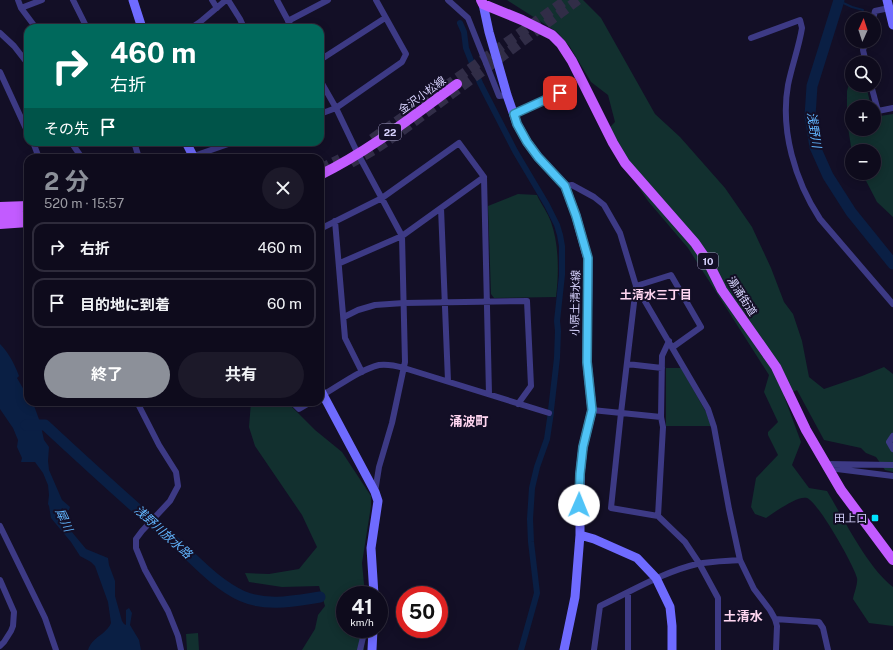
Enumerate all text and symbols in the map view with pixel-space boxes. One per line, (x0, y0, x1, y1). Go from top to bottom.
north arrow (845, 12, 881, 48)
map controls (845, 12, 881, 180)
text: 460 m (110, 36, 196, 69)
icon: right (44, 40, 96, 92)
button: search (845, 56, 881, 92)
text: 右折 (110, 74, 146, 95)
street label: 金沢小松線 (396, 74, 448, 116)
pin (543, 76, 577, 110)
icon: arrive (549, 82, 571, 104)
button: + (845, 100, 881, 136)
water label: 浅野川 (804, 111, 824, 151)
icon: arrive (97, 116, 119, 138)
text: その先 (44, 120, 89, 137)
road number: 22 (379, 124, 401, 140)
button: − (845, 144, 881, 180)
text: 2 分 (44, 167, 89, 195)
button: close (262, 167, 304, 209)
text: 520 m · 15:57 (44, 196, 124, 211)
icon: right (46, 236, 68, 258)
text: 460 m (258, 239, 302, 256)
text: 右折 (80, 240, 110, 257)
road number: 10 (698, 253, 718, 269)
street label: 小原土清水線 (568, 270, 582, 336)
street label: 湯涌街道 (725, 274, 759, 318)
district label: 土清水三丁目 (620, 288, 692, 302)
icon: arrive (46, 292, 68, 314)
text: 60 m (267, 295, 302, 312)
text: 目的地に到着 (80, 296, 170, 313)
button: 終了 (44, 352, 170, 398)
button: 共有 (178, 352, 304, 398)
district label: 涌波町 (449, 414, 489, 429)
position arrow (558, 484, 600, 526)
water label: 浅野川放水路 (132, 503, 195, 562)
water label: 犀川 (53, 506, 76, 536)
place label: 田上口 (834, 512, 867, 524)
marker: 田上口 (870, 513, 880, 523)
speed limit sign: 50 (396, 586, 448, 638)
text: 41 (351, 595, 373, 619)
district label: 土清水 (723, 609, 763, 624)
text: km/h (350, 616, 374, 628)

